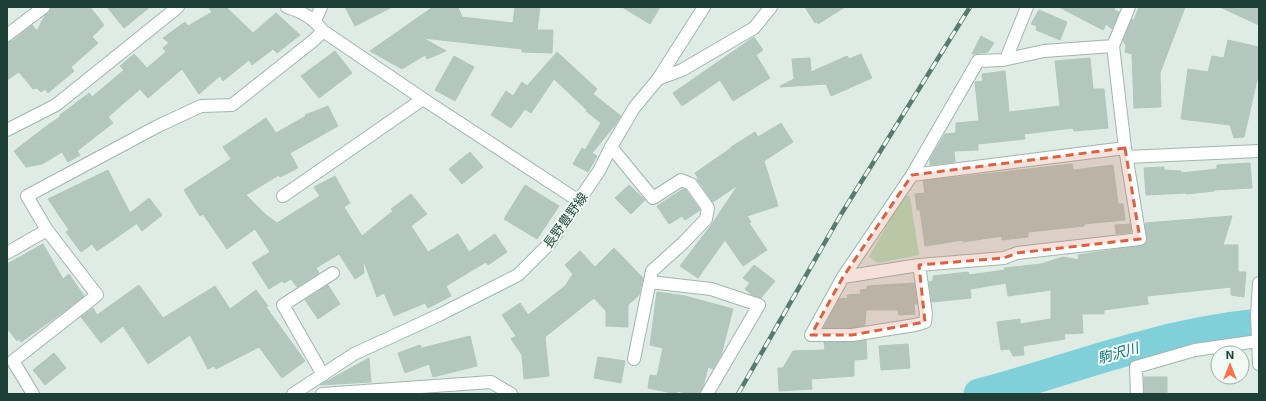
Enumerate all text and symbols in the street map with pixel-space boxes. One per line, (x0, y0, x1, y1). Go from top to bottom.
street label: 長野豊野線 (539, 189, 591, 251)
water label: 駒沢川 (1095, 338, 1142, 366)
north arrow (1210, 345, 1250, 385)
text: N (1226, 348, 1234, 362)

